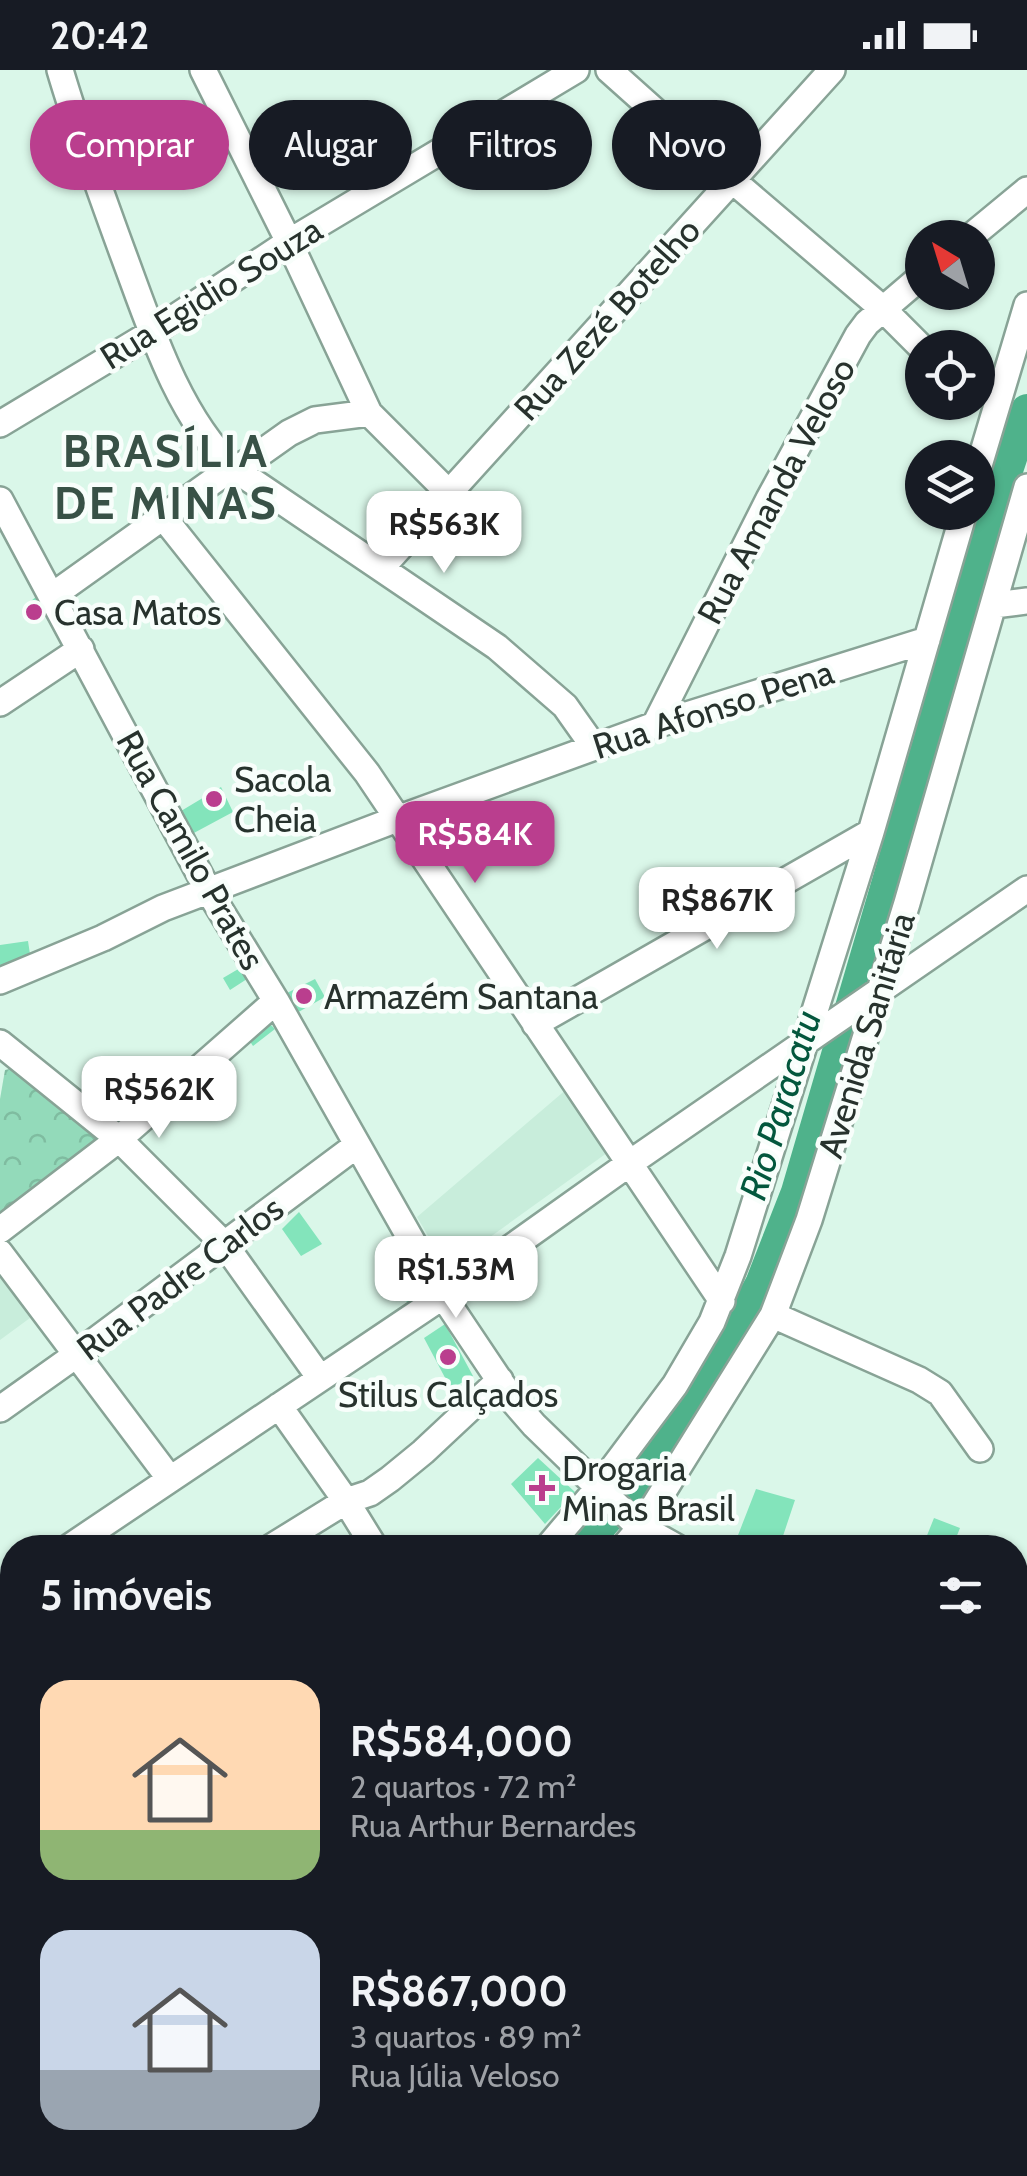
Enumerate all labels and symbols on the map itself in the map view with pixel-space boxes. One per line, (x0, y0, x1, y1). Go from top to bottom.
street label: Rua Egidio Souza (92, 208, 330, 378)
street label: Rua Zezé Botelho (505, 209, 709, 429)
north arrow (905, 220, 995, 310)
street label: Rua Amanda Veloso (688, 351, 864, 631)
district label: BRASÍLIA DE MINAS (54, 424, 278, 530)
pin: R$563K (363, 491, 525, 576)
place label: Casa Matos (54, 591, 222, 634)
marker: Casa Matos (23, 601, 45, 623)
street label: Rua Afonso Pena (587, 650, 839, 768)
street label: Rua Camilo Prates (108, 723, 274, 977)
place label: Sacola Cheia (234, 758, 331, 841)
marker: Sacola Cheia (203, 788, 225, 810)
pin: R$584K (394, 801, 556, 886)
pin: R$867K (636, 867, 798, 952)
street label: Avenida Sanitária (808, 907, 924, 1163)
place label: Armazém Santana (324, 975, 598, 1018)
marker: Armazém Santana (293, 985, 315, 1007)
water label: Rio Paracatu (729, 1005, 831, 1205)
pin: R$562K (78, 1056, 240, 1141)
street label: Rua Padre Carlos (68, 1186, 292, 1370)
pin: R$1.53M (364, 1236, 548, 1321)
marker: Stilus Calçados (437, 1346, 459, 1368)
place label: Stilus Calçados (338, 1373, 558, 1416)
place label: Drogaria Minas Brasil (562, 1447, 735, 1530)
marker: Drogaria Minas Brasil (531, 1477, 553, 1499)

